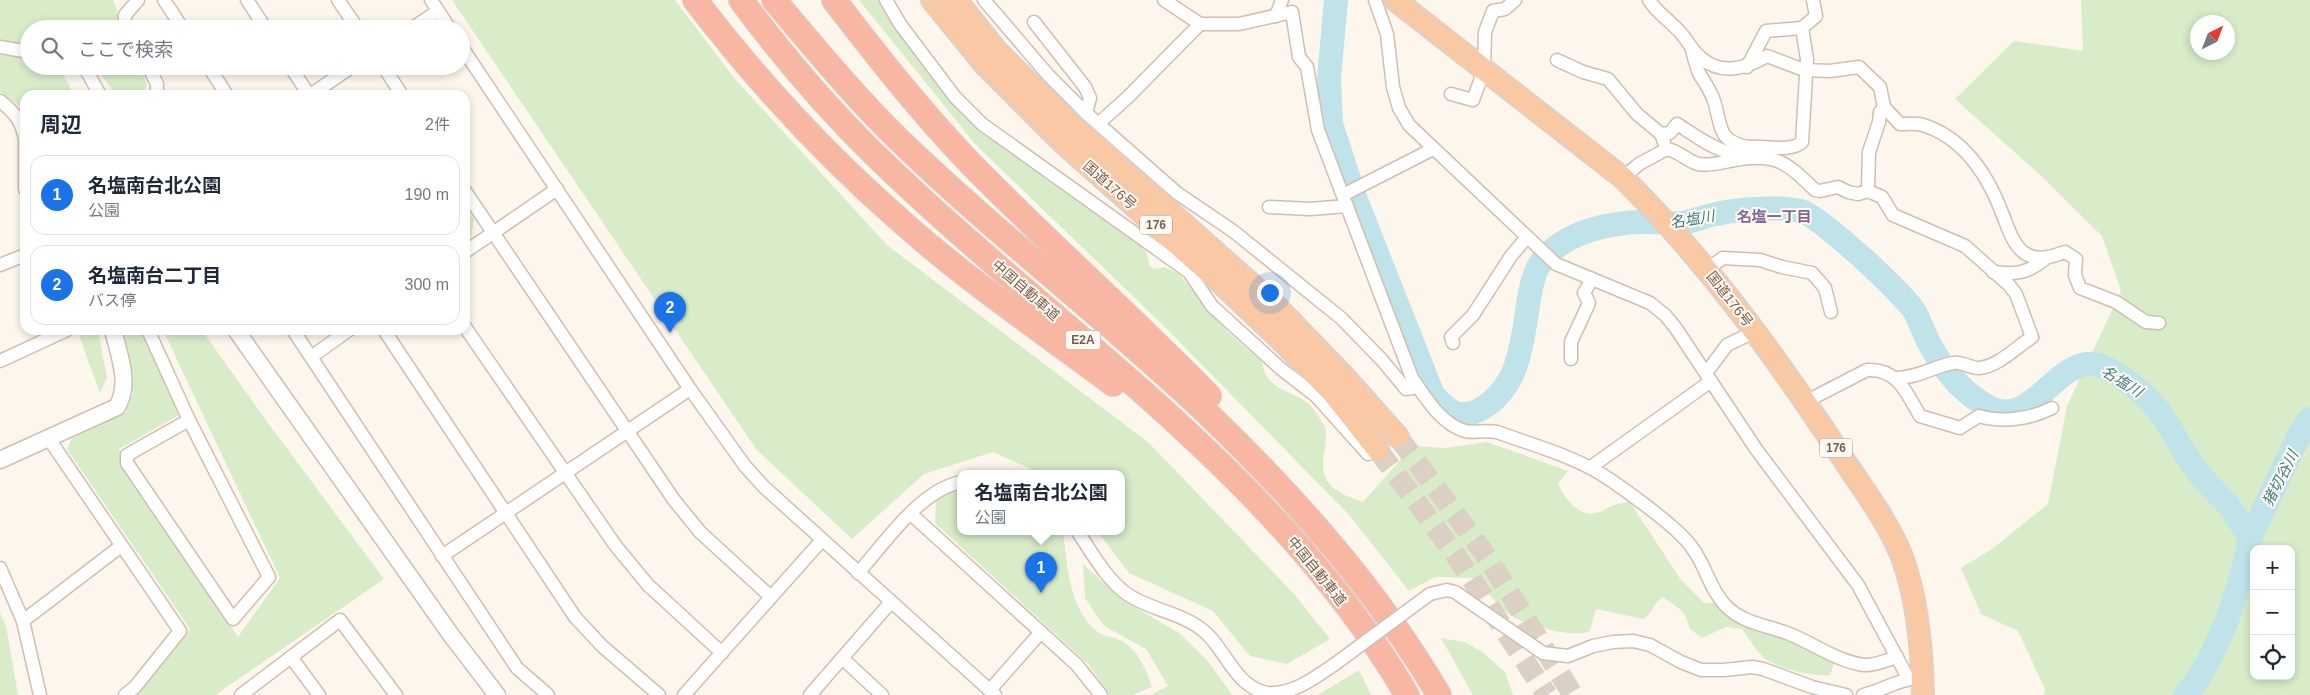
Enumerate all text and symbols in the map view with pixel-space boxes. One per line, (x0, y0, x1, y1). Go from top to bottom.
north arrow (2190, 15, 2235, 60)
search box (20, 20, 470, 75)
icon: search (38, 34, 66, 62)
text: ここで検索 (78, 39, 173, 60)
text: 周辺 (40, 113, 82, 136)
text: 2件 (425, 116, 450, 133)
street label: 国道176号 (1080, 158, 1140, 212)
text: 名塩南台北公園 (88, 175, 221, 196)
text: 1 (53, 186, 61, 203)
text: 190 m (405, 186, 449, 203)
text: 公園 (88, 202, 120, 219)
water label: 名塩川 (1668, 207, 1718, 231)
district label: 名塩一丁目 (1736, 208, 1812, 225)
road number: 176 (1140, 216, 1172, 234)
street label: 中国自動車道 (989, 256, 1063, 324)
text: 名塩南台二丁目 (88, 265, 221, 286)
street label: 国道176号 (1704, 268, 1756, 330)
text: 2 (53, 276, 61, 293)
text: 300 m (405, 276, 449, 293)
your location (1257, 280, 1283, 306)
text: バス停 (88, 292, 136, 309)
pin: 2 (654, 292, 686, 333)
road number: E2A (1066, 330, 1100, 350)
water label: 名塩川 (2098, 362, 2147, 401)
road number: 176 (1820, 438, 1852, 458)
water label: 猪切谷川 (2259, 446, 2302, 509)
popup (957, 470, 1125, 535)
text: 名塩南台北公園 (974, 482, 1108, 503)
text: 公園 (974, 509, 1007, 526)
street label: 中国自動車道 (1284, 533, 1350, 609)
map controls (2250, 545, 2295, 680)
button: + (2250, 545, 2295, 590)
pin: 1 (1025, 552, 1057, 593)
button: − (2250, 590, 2295, 635)
button: locate (2250, 635, 2295, 680)

